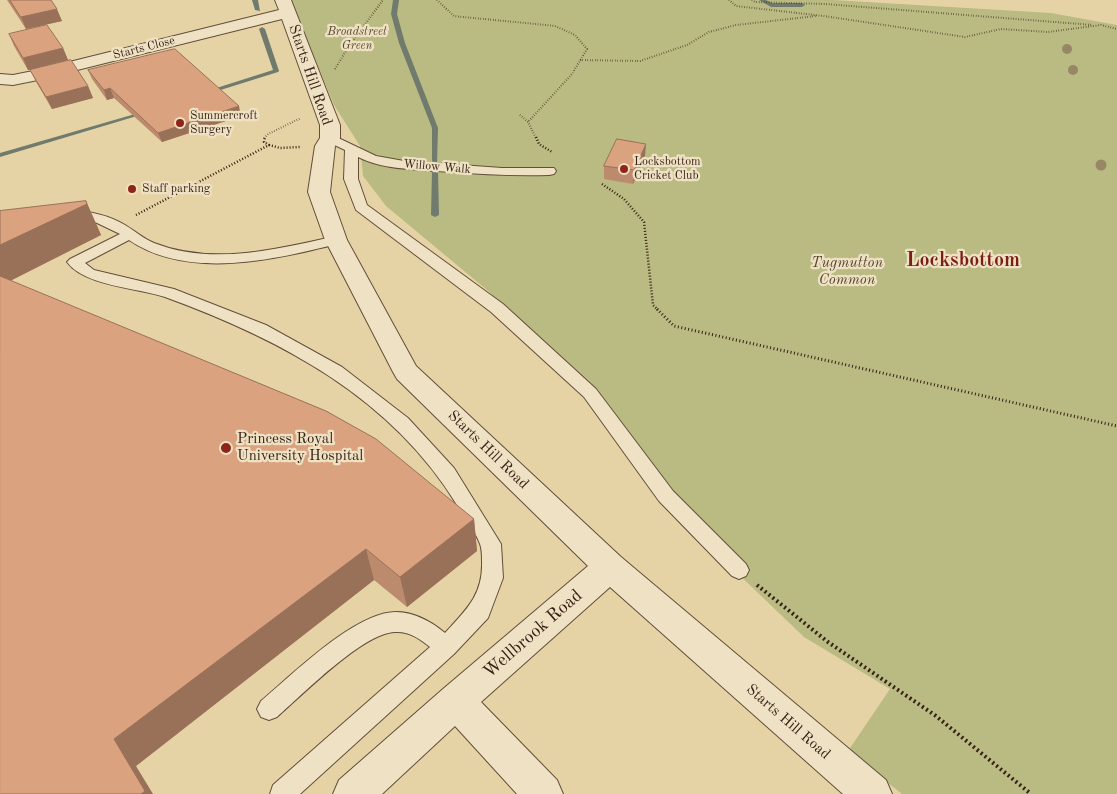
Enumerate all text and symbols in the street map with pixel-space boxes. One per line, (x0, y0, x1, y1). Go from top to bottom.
street label: Starts Hill Road (284, 22, 336, 128)
park label: Broadstreet Green (327, 25, 387, 53)
street label: Starts Close (112, 33, 176, 63)
place label: Summercroft Surgery (190, 109, 258, 137)
marker: Summercroft Surgery (174, 117, 186, 129)
place label: Locksbottom Cricket Club (634, 155, 701, 183)
street label: Willow Walk (403, 157, 471, 177)
marker: Locksbottom Cricket Club (618, 163, 630, 175)
place label: Staff parking (142, 182, 210, 196)
marker: Staff parking (126, 183, 138, 195)
district label: Locksbottom (906, 249, 1020, 273)
park label: Tugmutton Common (811, 254, 883, 289)
street label: Starts Hill Road (444, 407, 532, 493)
place label: Princess Royal University Hospital (237, 430, 363, 465)
marker: Princess Royal University Hospital (219, 441, 233, 455)
street label: Wellbrook Road (479, 585, 587, 683)
street label: Starts Hill Road (742, 681, 834, 763)

